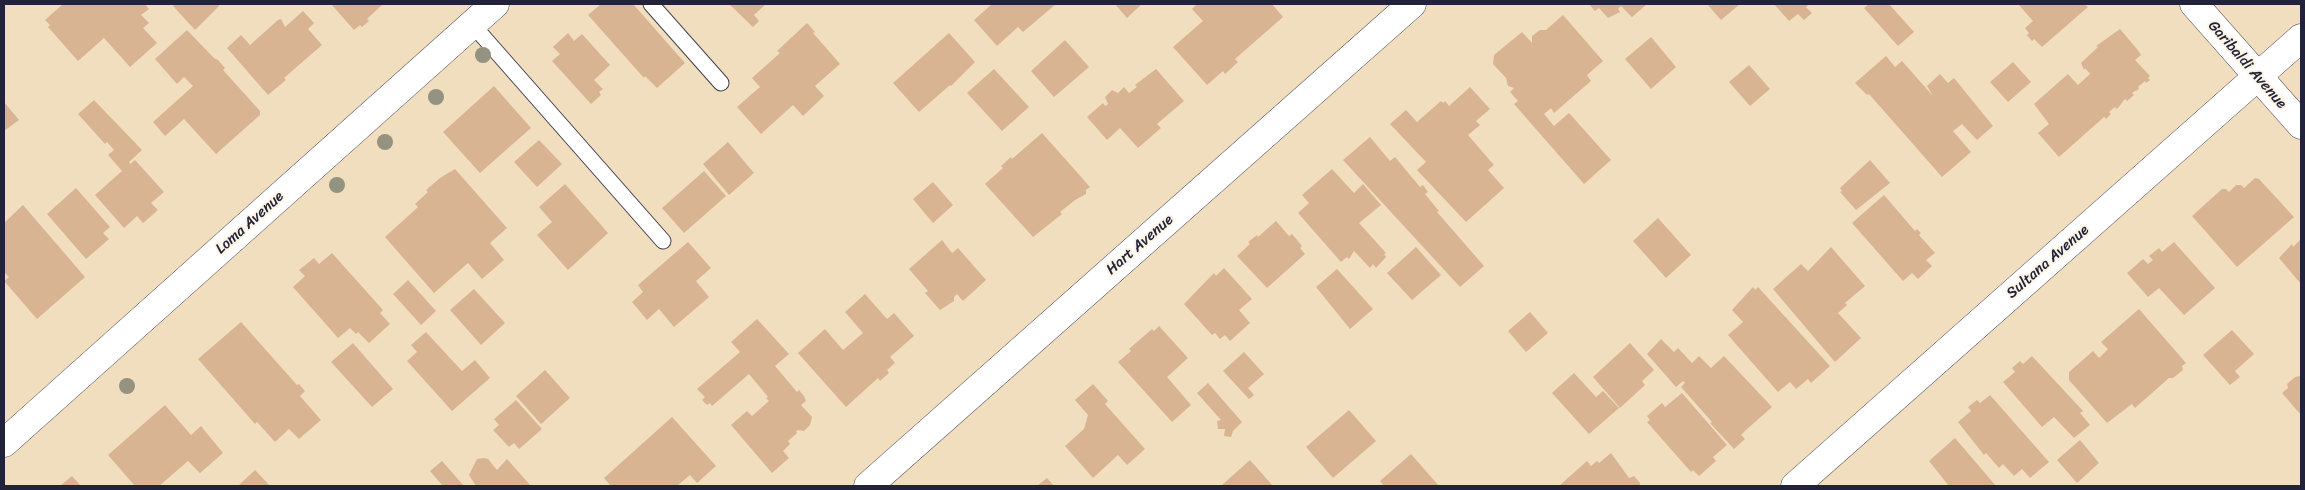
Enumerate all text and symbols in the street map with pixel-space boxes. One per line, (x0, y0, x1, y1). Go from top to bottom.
street label: Garibaldi Avenue (2204, 17, 2290, 113)
street label: Loma Avenue (212, 188, 288, 258)
street label: Hart Avenue (1103, 211, 1177, 279)
street label: Sultana Avenue (2003, 221, 2093, 303)

